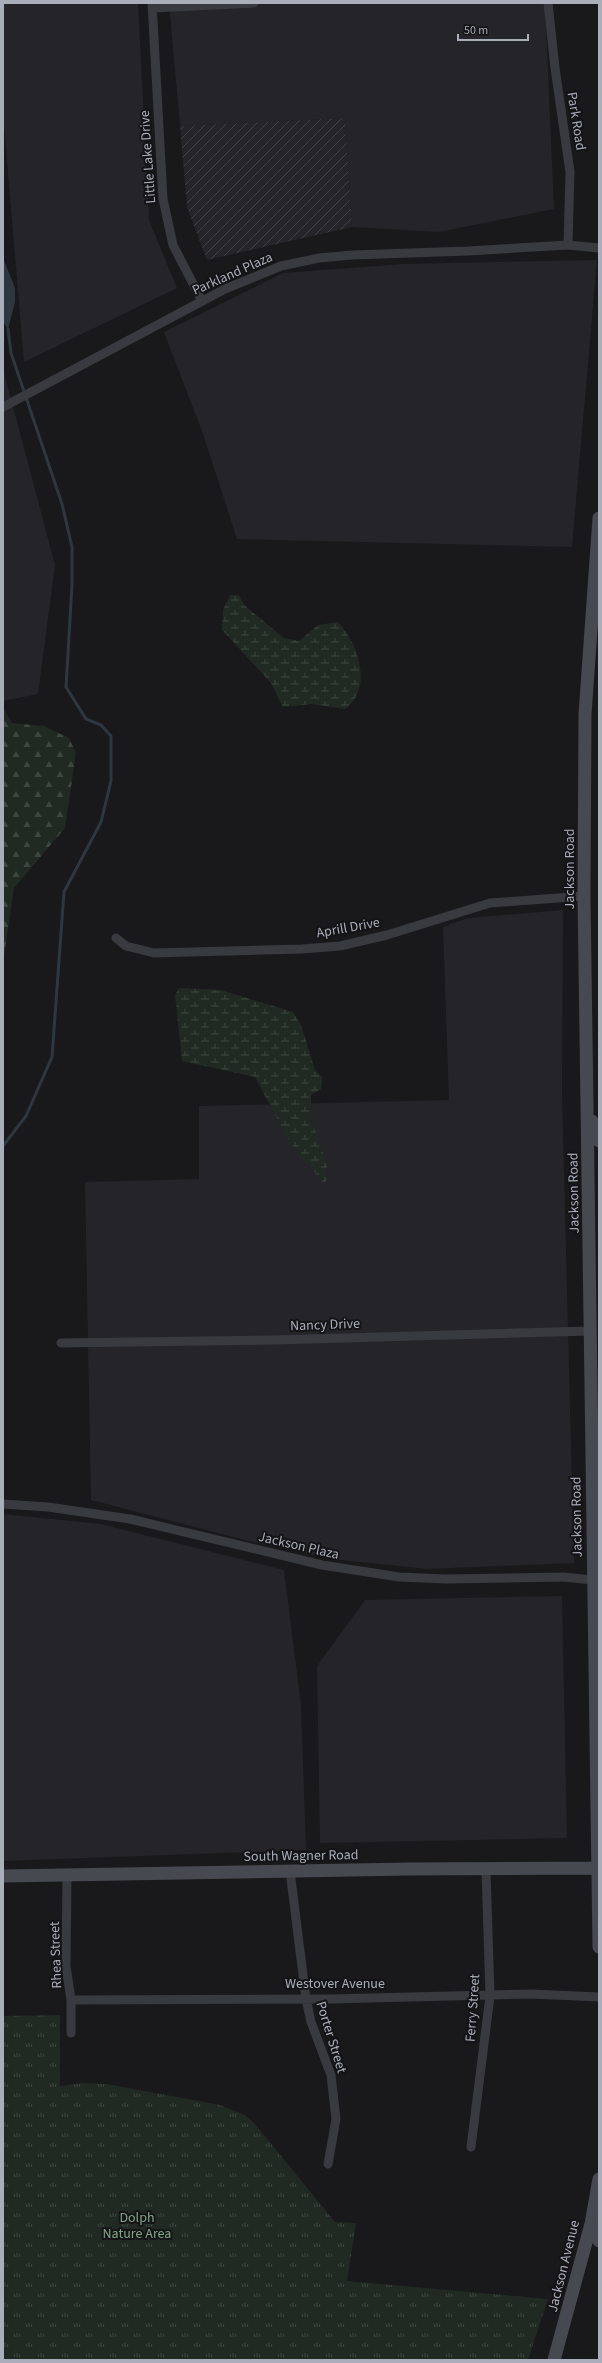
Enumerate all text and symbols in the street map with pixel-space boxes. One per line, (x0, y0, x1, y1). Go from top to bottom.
scale bar (458, 16, 528, 42)
text: 50 m (464, 22, 488, 39)
street label: Park Road (562, 90, 591, 152)
street label: Little Lake Drive (135, 110, 161, 204)
street label: Parkland Plaza (189, 247, 276, 301)
street label: Jackson Road (560, 828, 580, 910)
street label: Aprill Drive (315, 913, 381, 943)
street label: Jackson Road (563, 1152, 585, 1234)
street label: Nancy Drive (290, 1314, 360, 1336)
street label: Jackson Road (566, 1476, 588, 1558)
street label: Jackson Plaza (256, 1527, 341, 1565)
street label: South Wagner Road (243, 1845, 359, 1867)
street label: Rhea Street (45, 1921, 67, 1989)
street label: Ferry Street (461, 1973, 485, 2043)
street label: Westover Avenue (285, 1974, 385, 1994)
street label: Porter Street (311, 1999, 352, 2076)
park label: Dolph Nature Area (103, 2208, 171, 2244)
street label: Jackson Avenue (543, 2218, 585, 2314)

